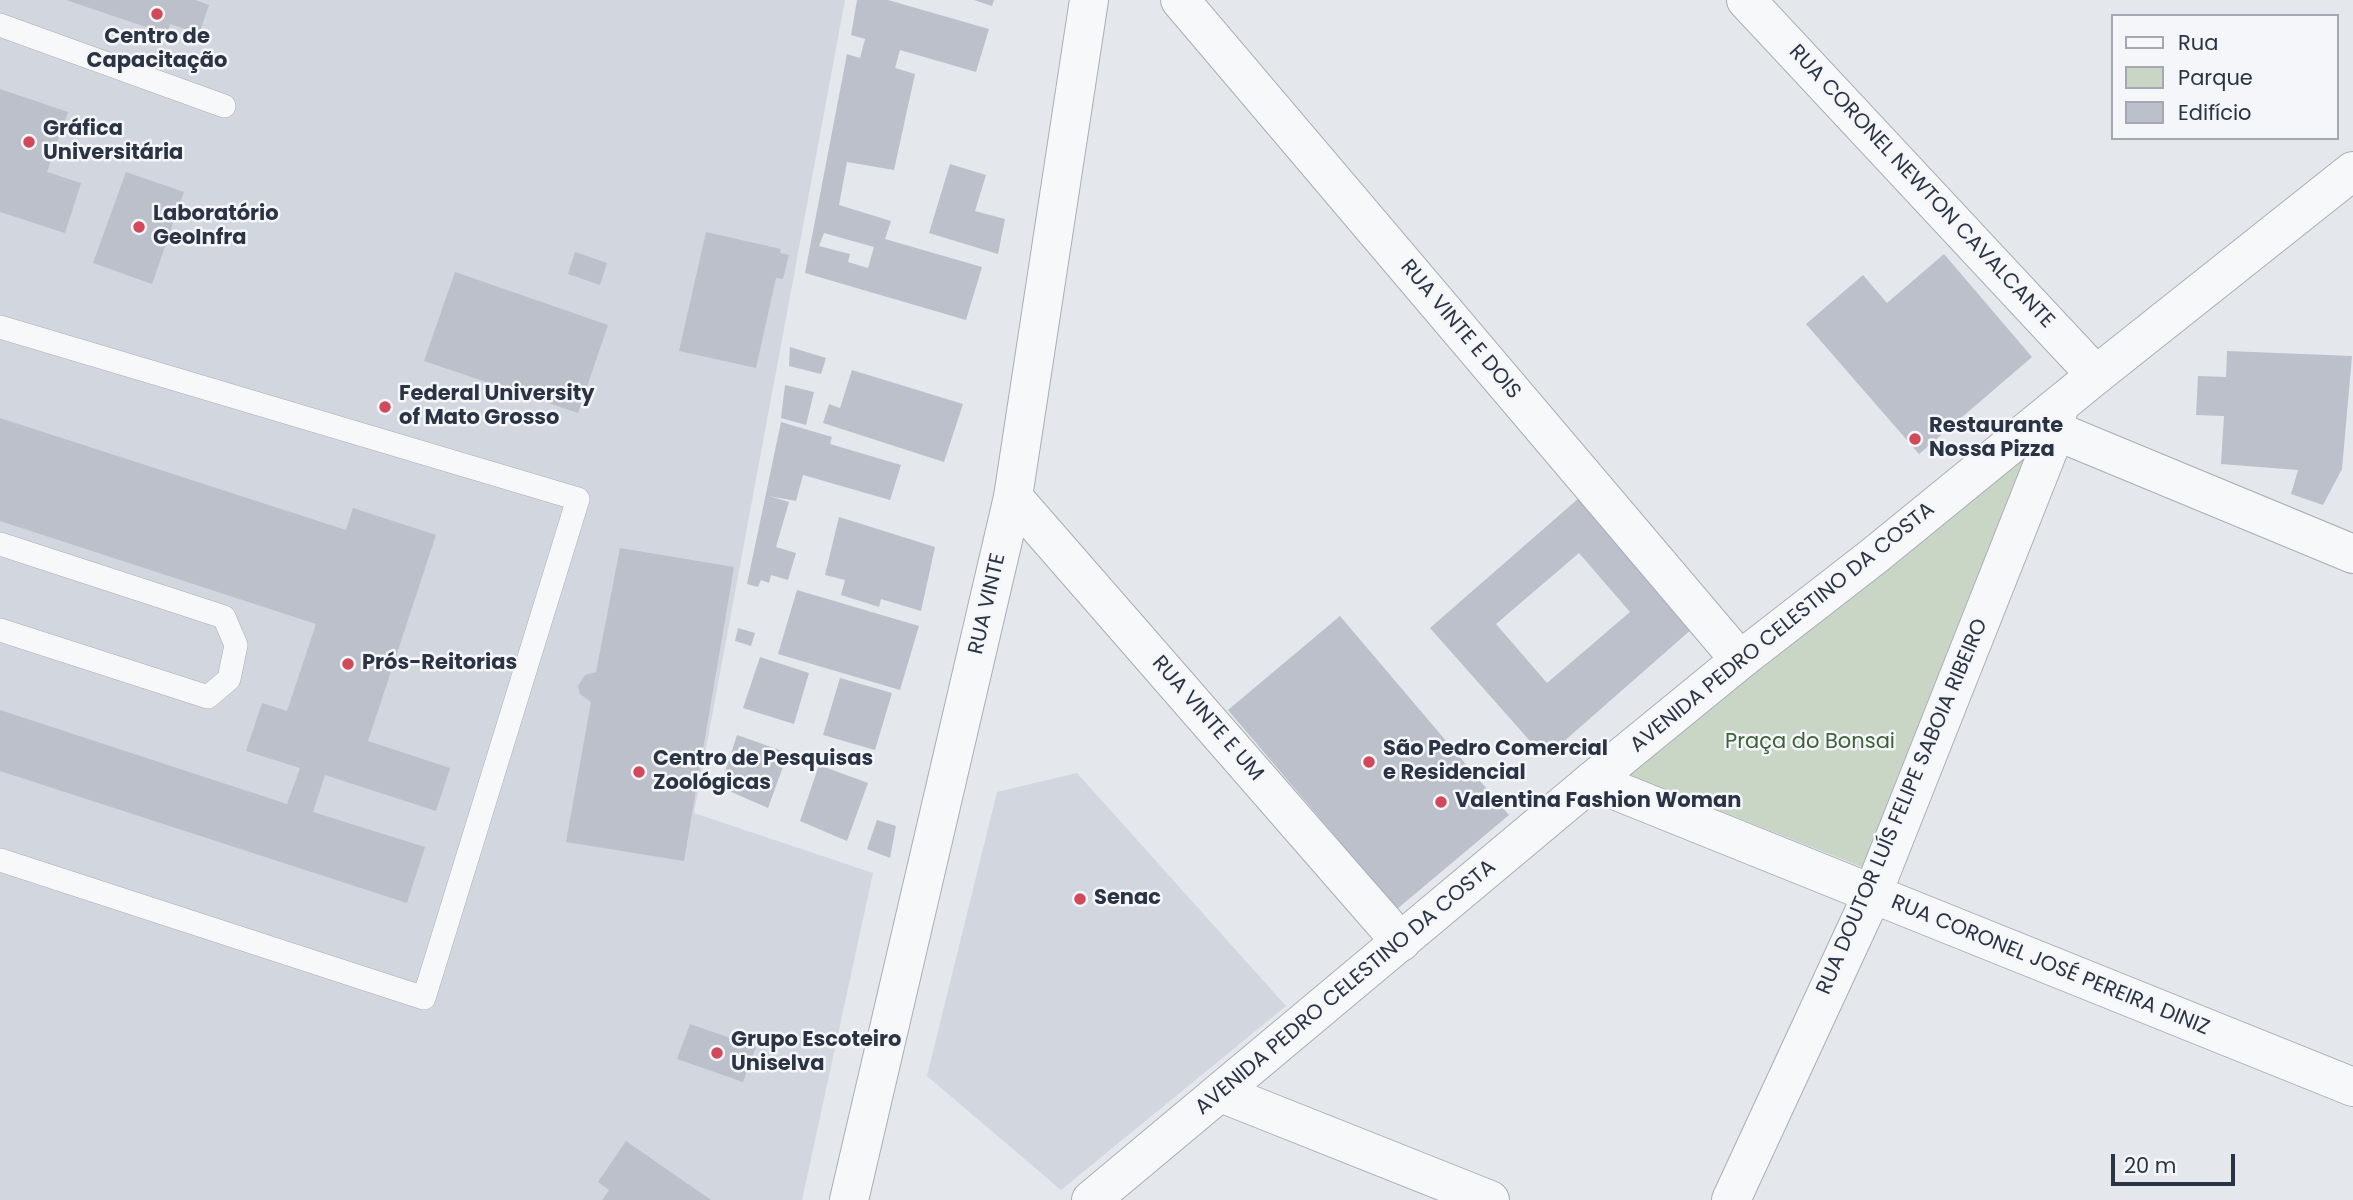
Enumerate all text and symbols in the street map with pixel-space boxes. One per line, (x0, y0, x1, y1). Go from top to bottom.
marker: Centro de Capacitação (149, 6, 165, 22)
legend (2112, 14, 2339, 140)
place label: Centro de Capacitação (87, 25, 227, 75)
text: Rua (2178, 28, 2218, 57)
street label: RUA CORONEL NEWTON CAVALCANTE (1783, 40, 2059, 334)
text: Parque (2178, 63, 2253, 92)
text: Edifício (2178, 98, 2252, 127)
place label: Gráfica Universitária (43, 117, 183, 167)
marker: Gráfica Universitária (21, 134, 37, 150)
place label: Laboratório GeoInfra (153, 202, 279, 252)
marker: Laboratório GeoInfra (131, 219, 147, 235)
street label: RUA VINTE E DOIS (1394, 255, 1526, 405)
place label: Federal University of Mato Grosso (399, 382, 594, 432)
marker: Federal University of Mato Grosso (377, 399, 393, 415)
place label: Restaurante Nossa Pizza (1929, 414, 2063, 464)
marker: Restaurante Nossa Pizza (1907, 431, 1923, 447)
street label: AVENIDA PEDRO CELESTINO DA COSTA (1626, 497, 1940, 759)
street label: RUA VINTE (964, 551, 1012, 657)
street label: RUA DOUTOR LUÍS FELIPE SABOIA RIBEIRO (1812, 615, 1994, 999)
place label: Prós-Reitorias (362, 651, 517, 677)
street label: RUA VINTE E UM (1146, 651, 1268, 787)
marker: Prós-Reitorias (340, 656, 356, 672)
park label: Praça do Bonsai (1725, 730, 1895, 756)
place label: São Pedro Comercial e Residencial (1383, 737, 1608, 787)
place label: Centro de Pesquisas Zoológicas (653, 747, 873, 797)
marker: São Pedro Comercial e Residencial (1361, 754, 1377, 770)
marker: Centro de Pesquisas Zoológicas (631, 764, 647, 780)
place label: Valentina Fashion Woman (1455, 789, 1741, 815)
marker: Valentina Fashion Woman (1433, 794, 1449, 810)
street label: AVENIDA PEDRO CELESTINO DA COSTA (1191, 855, 1501, 1121)
place label: Senac (1094, 886, 1161, 912)
street label: RUA CORONEL JOSÉ PEREIRA DINIZ (1887, 890, 2213, 1042)
marker: Senac (1072, 891, 1088, 907)
place label: Grupo Escoteiro Uniselva (731, 1028, 901, 1078)
marker: Grupo Escoteiro Uniselva (709, 1045, 725, 1061)
scale bar (2115, 1140, 2239, 1184)
text: 20 m (2124, 1151, 2177, 1180)

